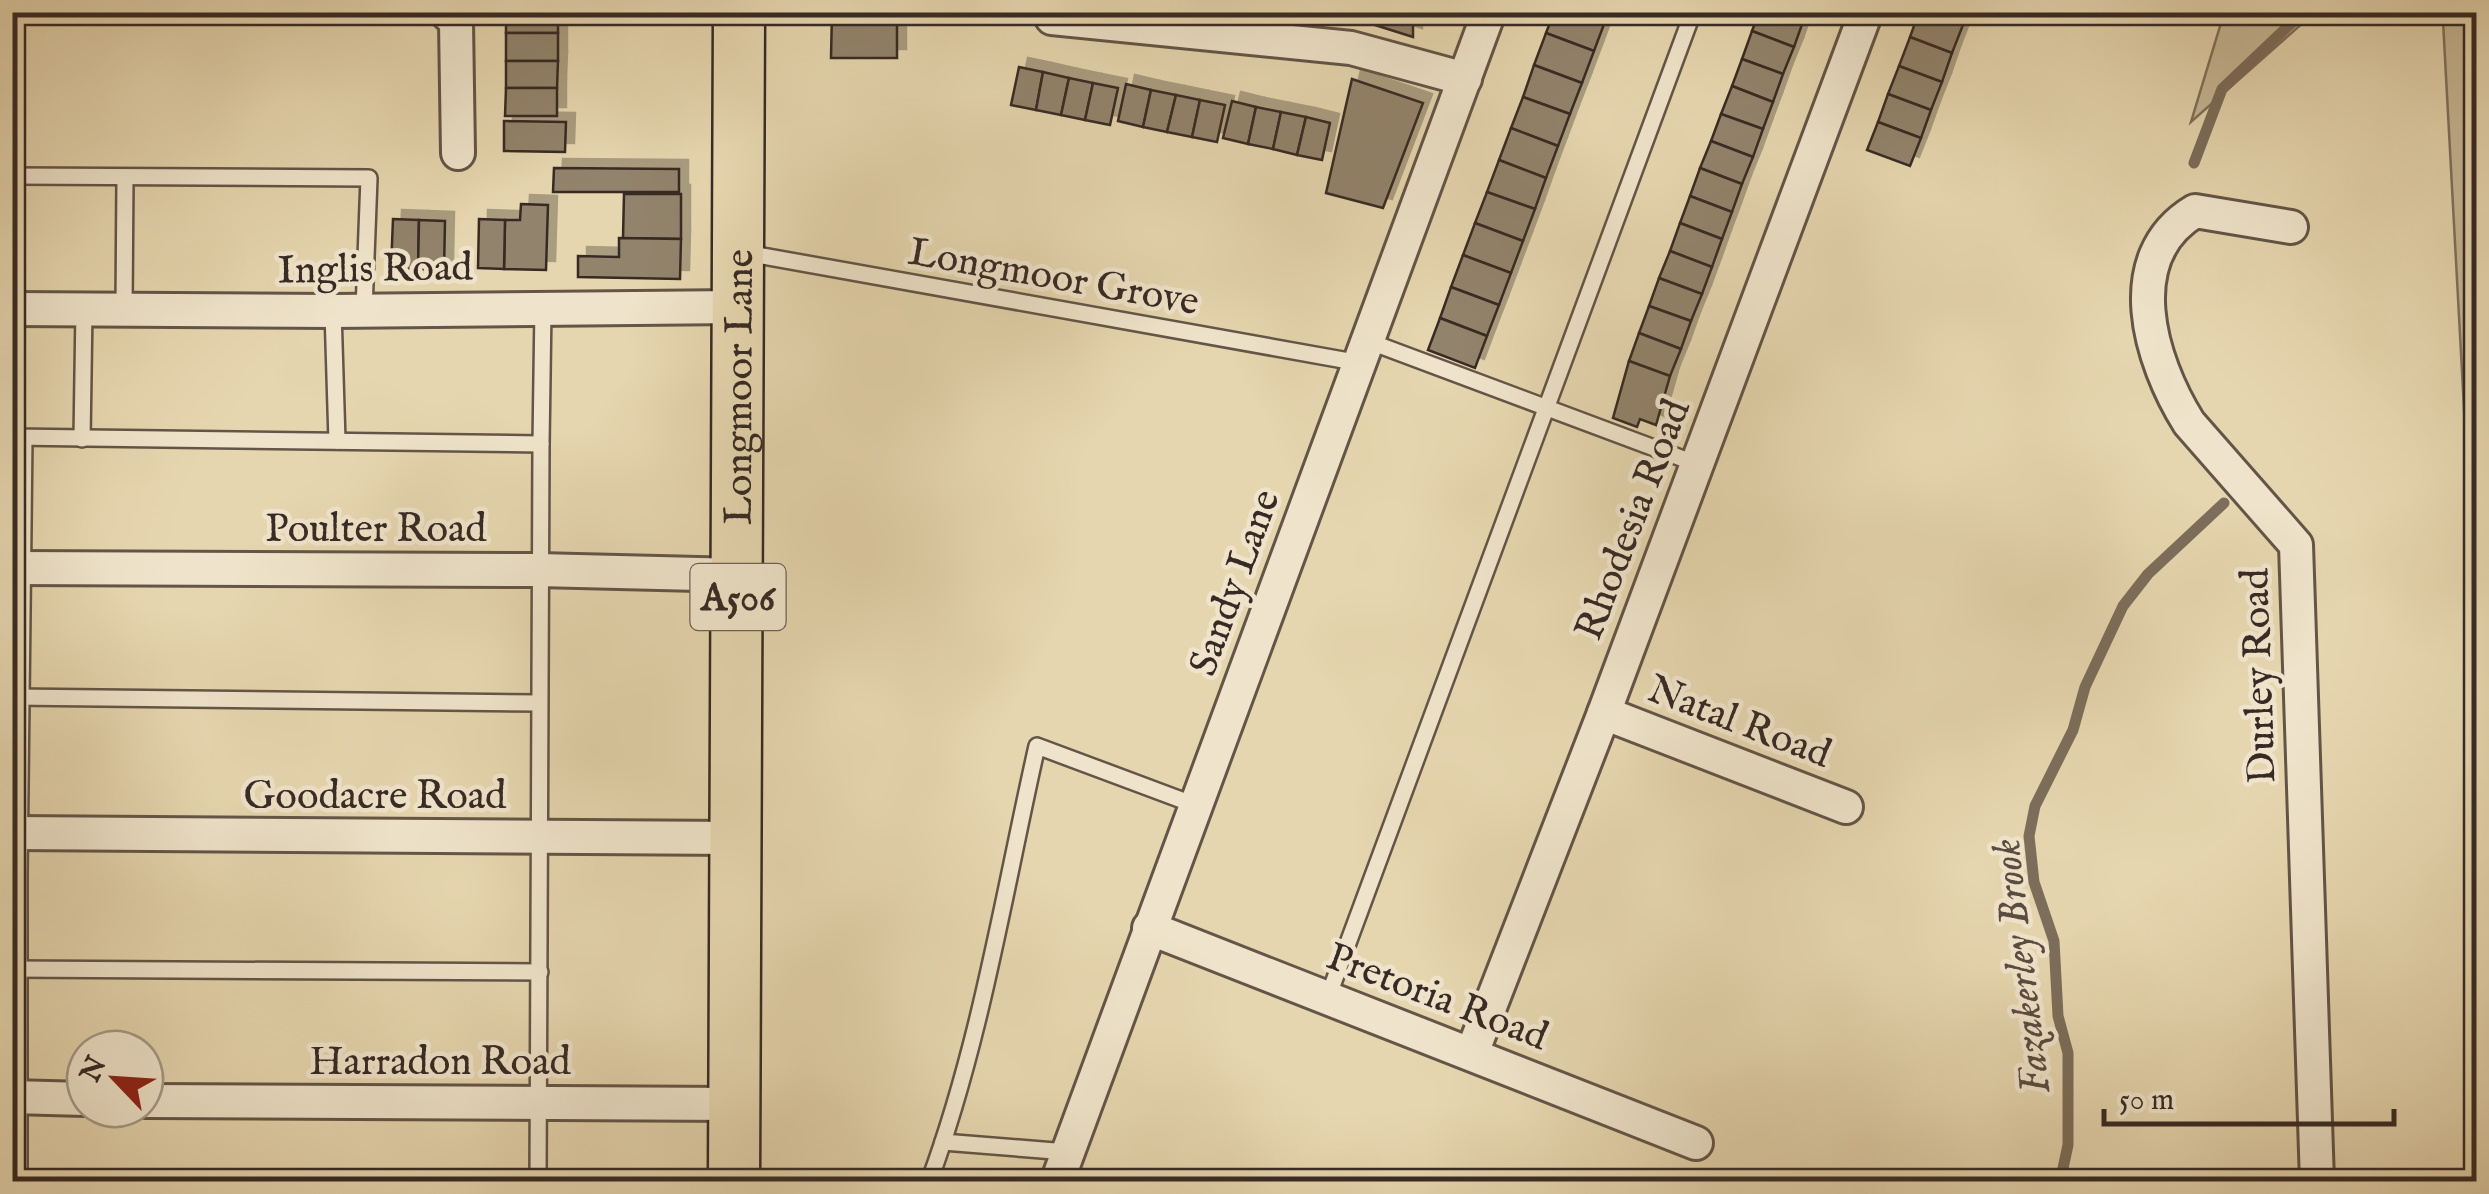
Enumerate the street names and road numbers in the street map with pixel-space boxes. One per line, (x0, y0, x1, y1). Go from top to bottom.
street label: Longmoor Grove (904, 228, 1203, 329)
street label: Inglis Road (277, 243, 474, 298)
street label: Longmoor Lane (715, 249, 767, 525)
street label: Rhodesia Road (1565, 392, 1704, 648)
street label: Sandy Lane (1179, 483, 1293, 683)
street label: Poulter Road (265, 505, 487, 556)
road number: A506 (690, 564, 786, 630)
street label: Durley Road (2231, 567, 2290, 784)
street label: Natal Road (1640, 665, 1838, 782)
street label: Goodacre Road (244, 772, 507, 823)
street label: Pretoria Road (1319, 933, 1555, 1064)
street label: Harradon Road (309, 1038, 571, 1089)

